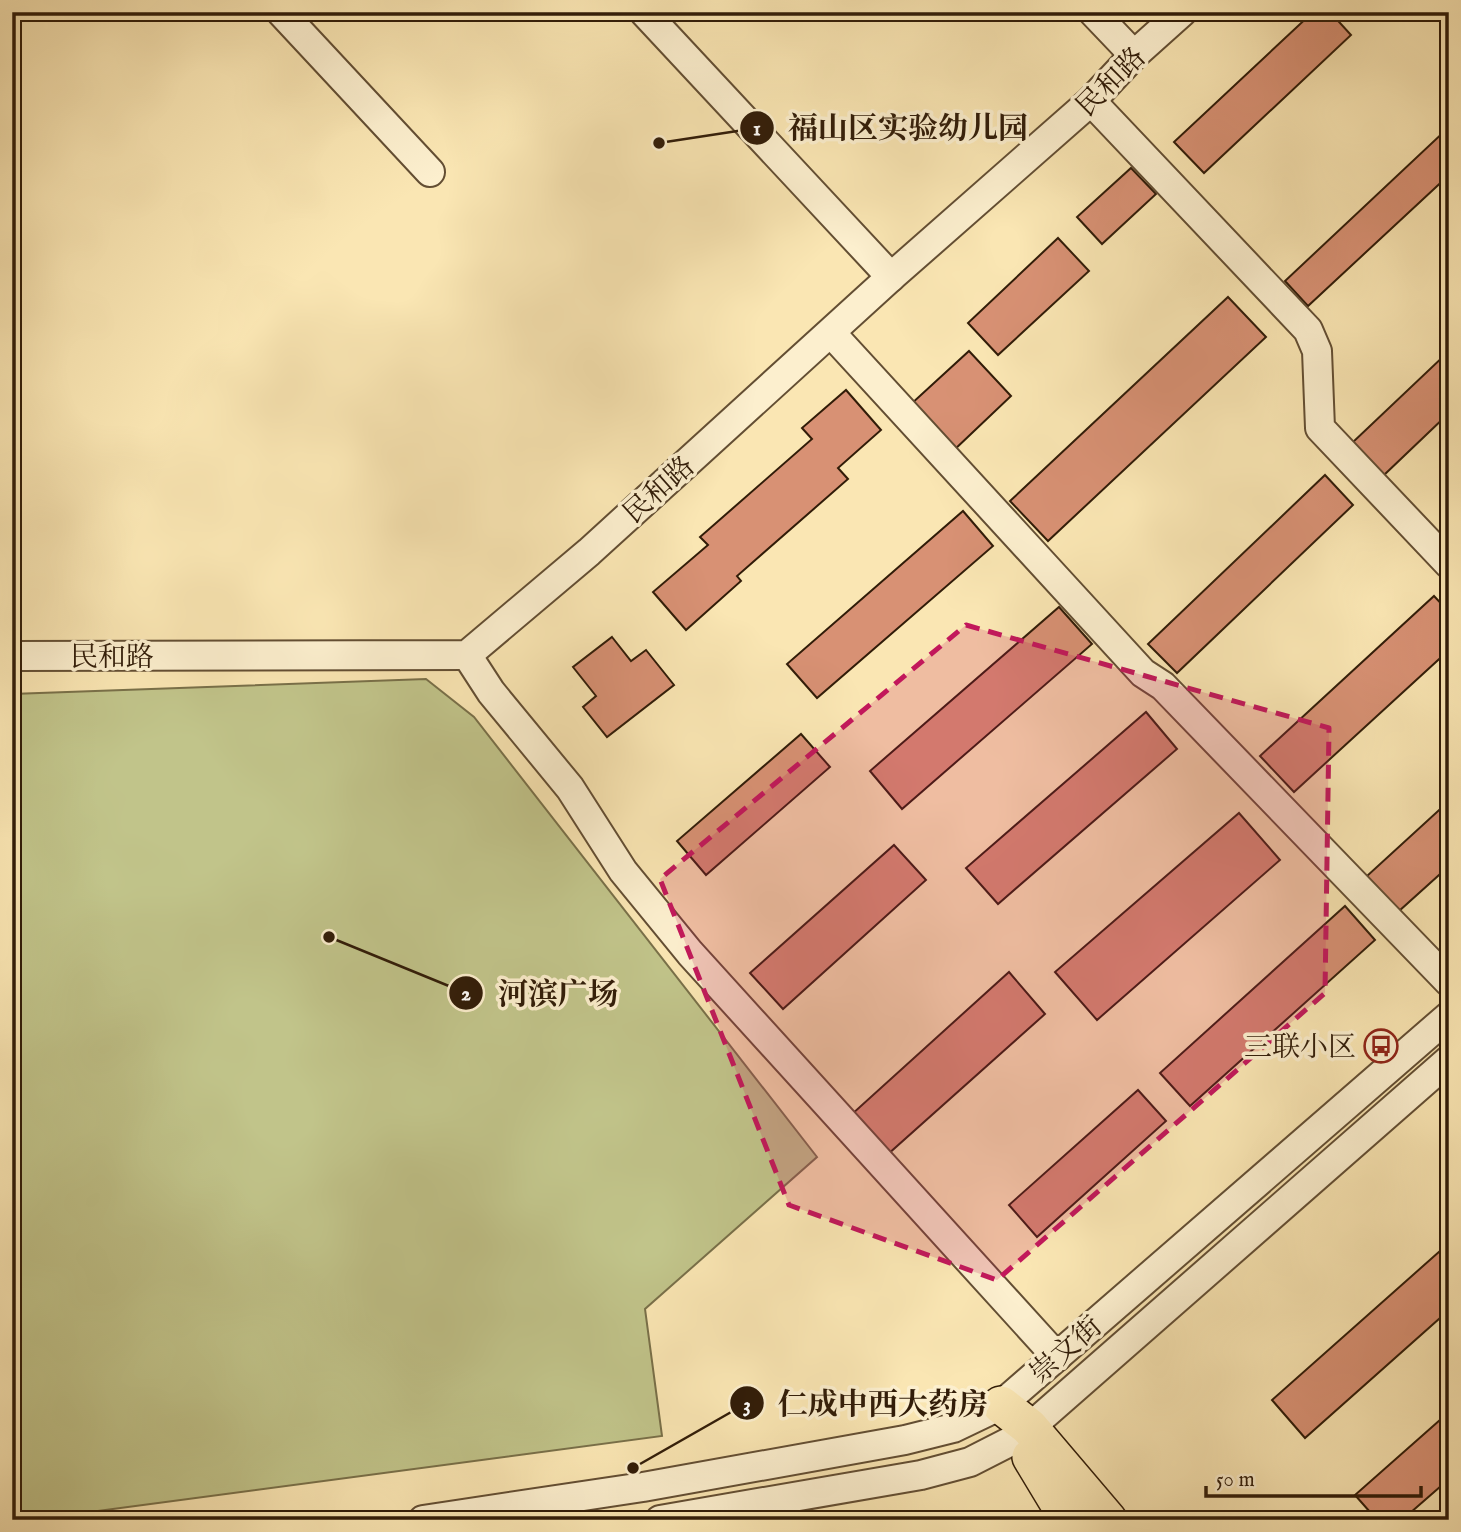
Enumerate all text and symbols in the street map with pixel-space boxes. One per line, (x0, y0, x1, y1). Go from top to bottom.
street label: 民和路 (1070, 41, 1154, 125)
callout: 福山区实验幼儿园 (739, 102, 1042, 153)
text: 福山区实验幼儿园 (788, 111, 1028, 149)
text: 1 (753, 116, 761, 143)
street label: 民和路 (617, 450, 703, 532)
street label: 民和路 (70, 641, 154, 676)
callout: 河滨广场 (449, 968, 632, 1019)
text: 河滨广场 (498, 977, 618, 1015)
text: 2 (461, 981, 471, 1008)
bus stop icon: 三联小区 (1362, 1027, 1400, 1065)
place label: 三联小区 (1244, 1031, 1356, 1066)
street label: 崇文街 (1023, 1310, 1110, 1392)
callout: 仁成中西大药房 (729, 1378, 1002, 1429)
text: 仁成中西大药房 (778, 1387, 988, 1425)
text: 3 (743, 1392, 751, 1419)
scale bar (1206, 1455, 1421, 1499)
text: 50 m (1216, 1467, 1255, 1494)

